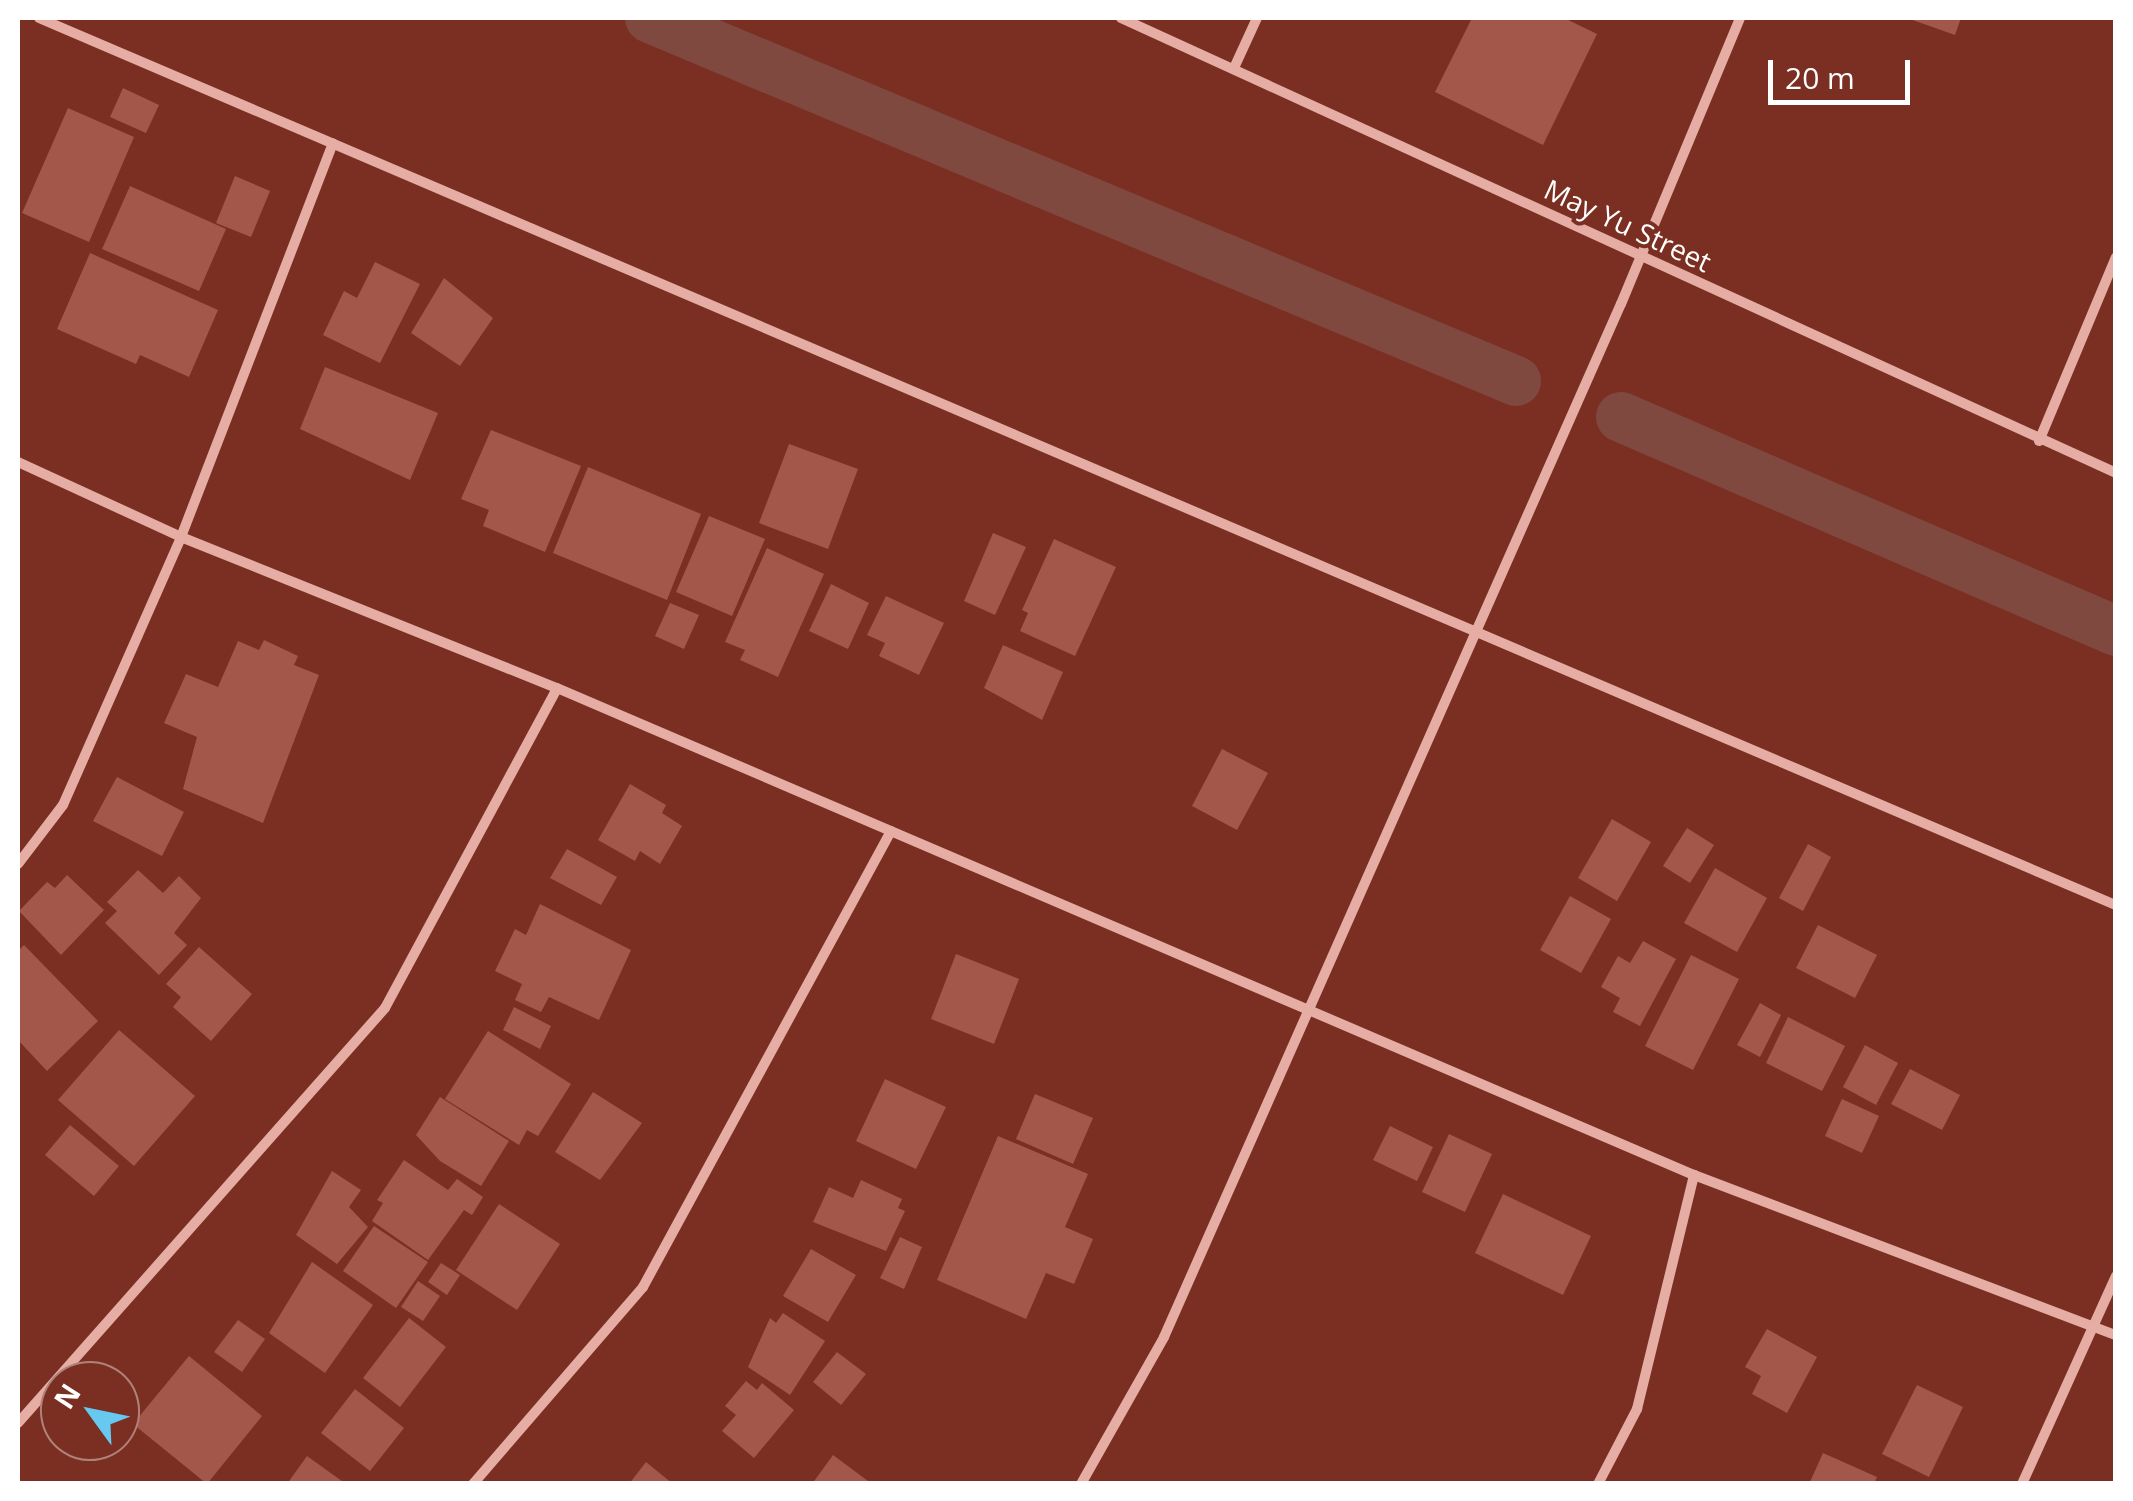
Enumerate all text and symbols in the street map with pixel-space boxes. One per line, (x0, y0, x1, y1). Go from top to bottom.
scale bar (1773, 40, 1916, 102)
text: 20 m (1785, 57, 1855, 98)
street label: May Yu Street (1539, 172, 1717, 278)
north arrow (40, 1361, 140, 1461)
text: N (44, 1376, 89, 1416)

